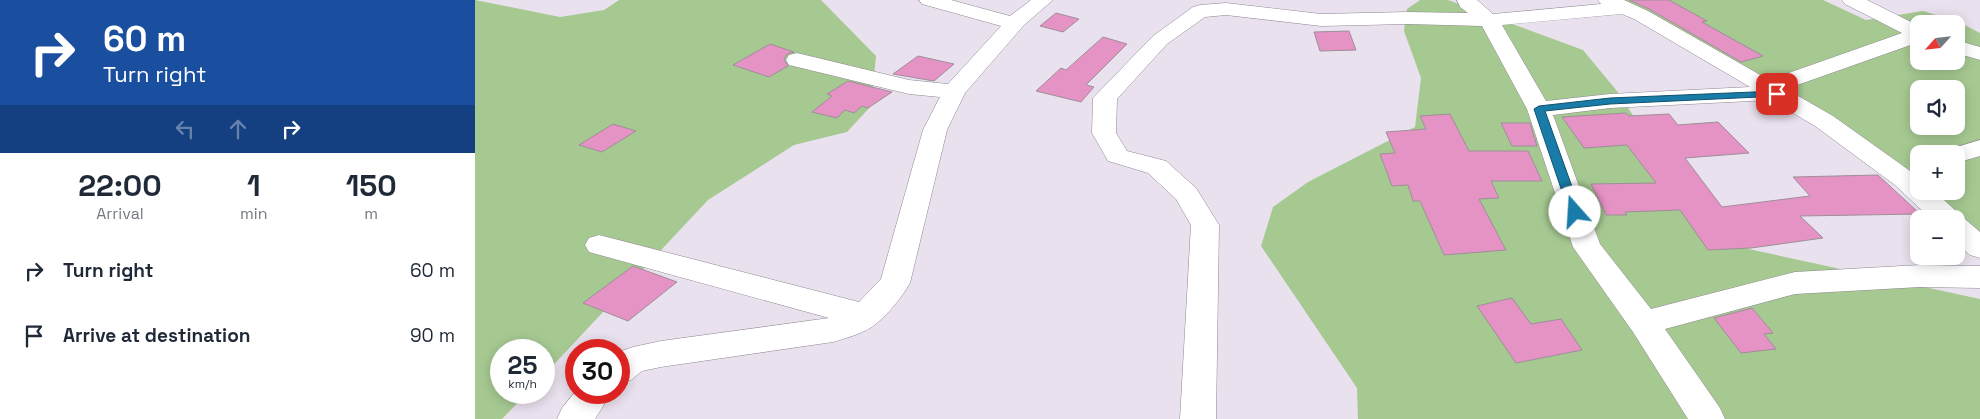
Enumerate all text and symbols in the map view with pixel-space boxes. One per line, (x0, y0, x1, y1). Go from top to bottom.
north arrow (1910, 15, 1965, 70)
map controls (1910, 15, 1965, 265)
text: 60 m (103, 17, 186, 61)
icon: right (20, 20, 85, 85)
text: Turn right (103, 60, 206, 88)
pin (1756, 73, 1798, 115)
icon: arrive (1763, 80, 1791, 108)
button: sound (1910, 80, 1965, 135)
icon: left (171, 115, 199, 143)
icon: ahead (224, 115, 252, 143)
icon: right (277, 115, 305, 143)
button: + (1910, 145, 1965, 200)
text: 22:00 (78, 166, 162, 205)
text: 1 (247, 166, 261, 205)
text: 150 (346, 166, 397, 205)
position arrow (1548, 185, 1600, 237)
text: Arrival (96, 203, 144, 224)
text: min (240, 203, 267, 224)
text: m (364, 203, 378, 224)
button: − (1910, 210, 1965, 265)
icon: right (20, 257, 48, 285)
text: Turn right (63, 258, 153, 283)
text: 60 m (410, 258, 455, 283)
icon: arrive (20, 322, 48, 350)
text: Arrive at destination (63, 323, 251, 348)
text: 90 m (410, 323, 455, 348)
speed limit sign: 30 (565, 339, 630, 404)
text: 25 (508, 349, 537, 381)
text: km/h (508, 376, 537, 392)

